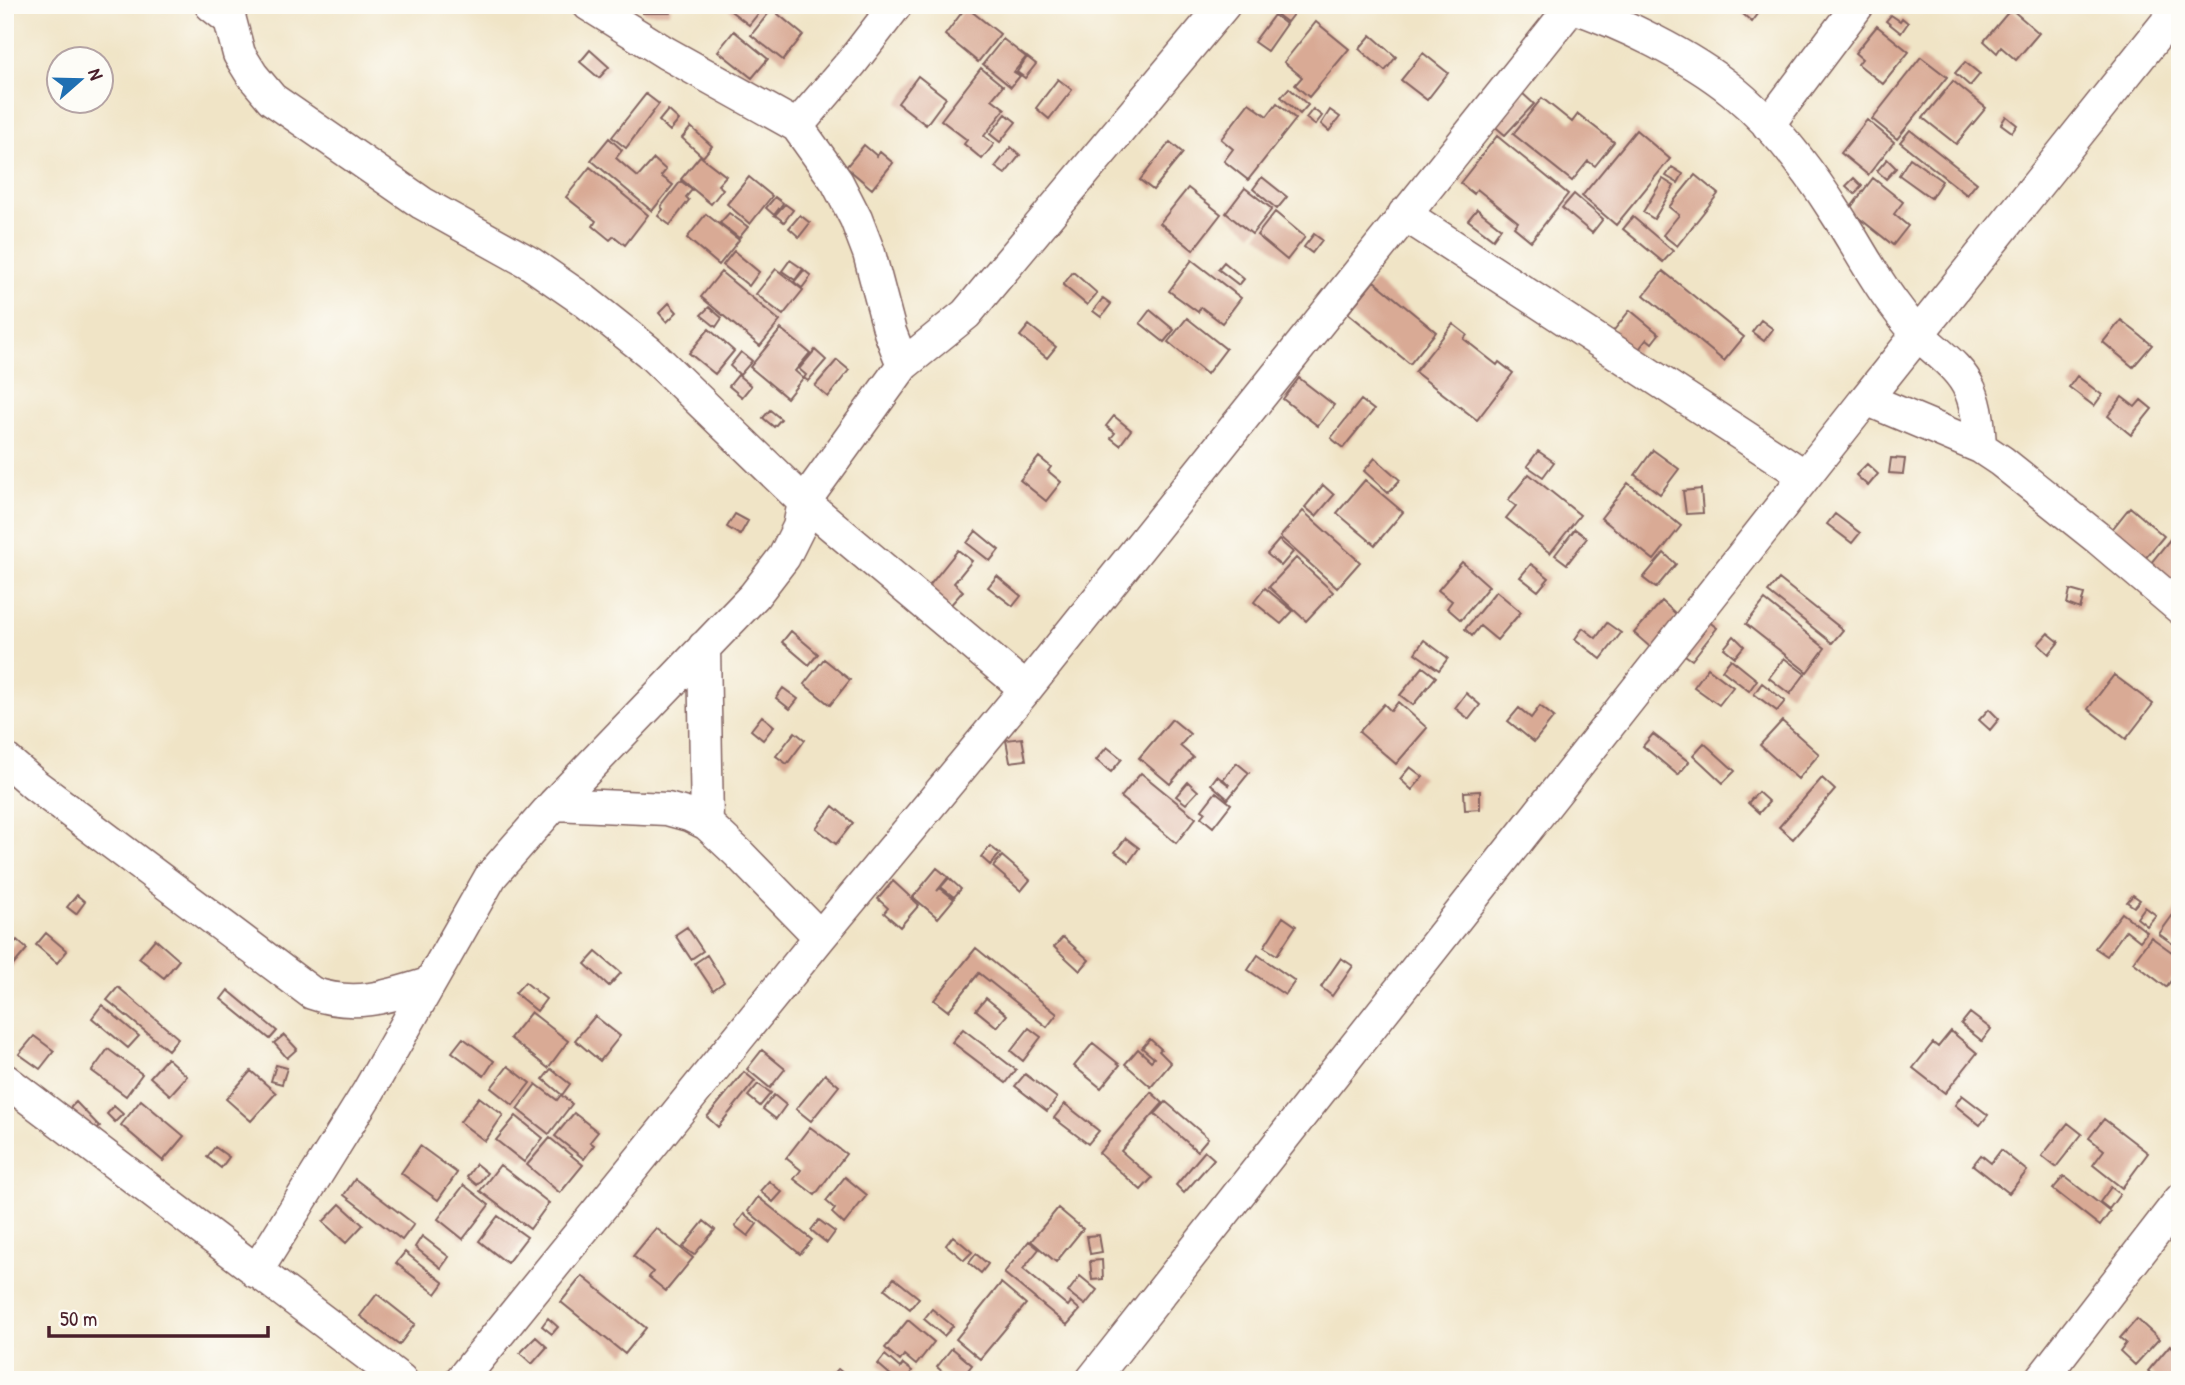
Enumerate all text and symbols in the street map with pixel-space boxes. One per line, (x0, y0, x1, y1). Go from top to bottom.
north arrow (46, 46, 116, 116)
text: N (82, 65, 110, 83)
scale bar (49, 1294, 268, 1338)
text: 50 m (60, 1304, 97, 1333)

